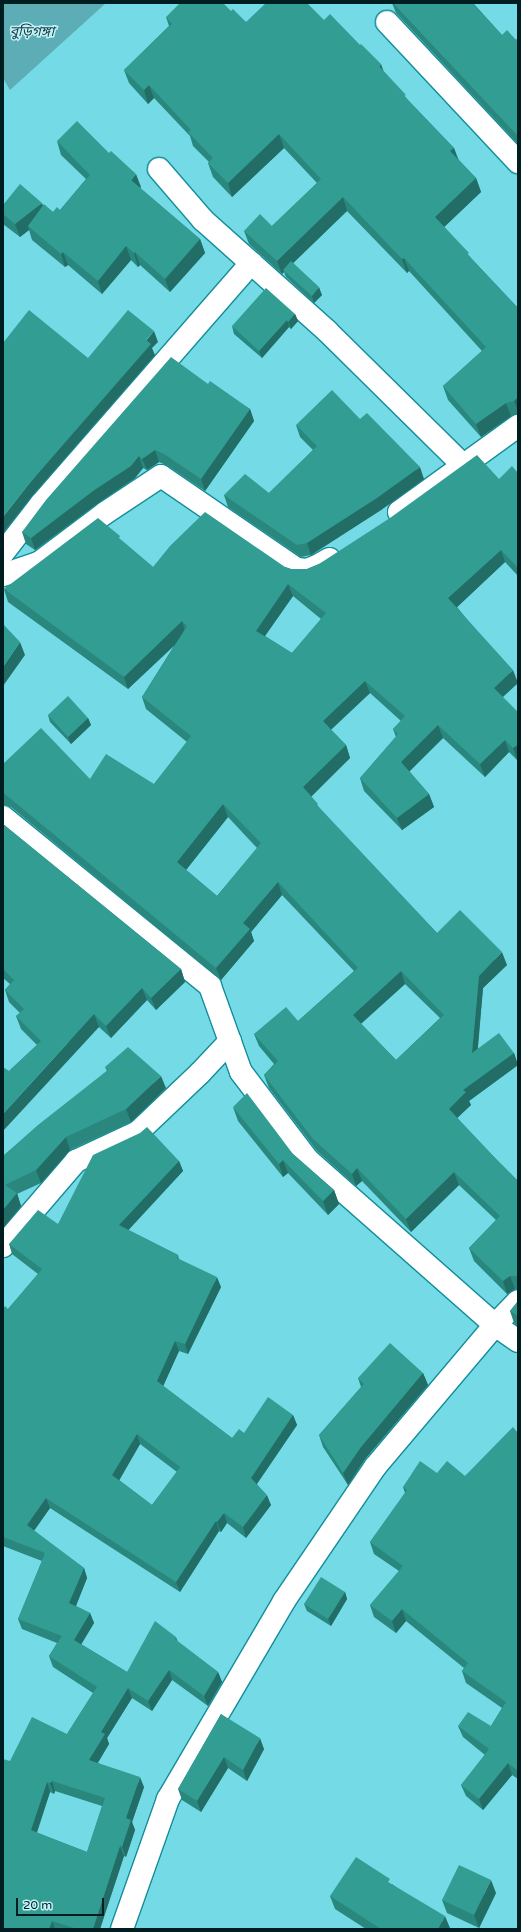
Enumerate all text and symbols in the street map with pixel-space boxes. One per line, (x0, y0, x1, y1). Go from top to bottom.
water label: বুড়িগঙ্গা (10, 24, 54, 40)
scale bar (18, 1890, 106, 1916)
text: 20 m (23, 1898, 52, 1912)

